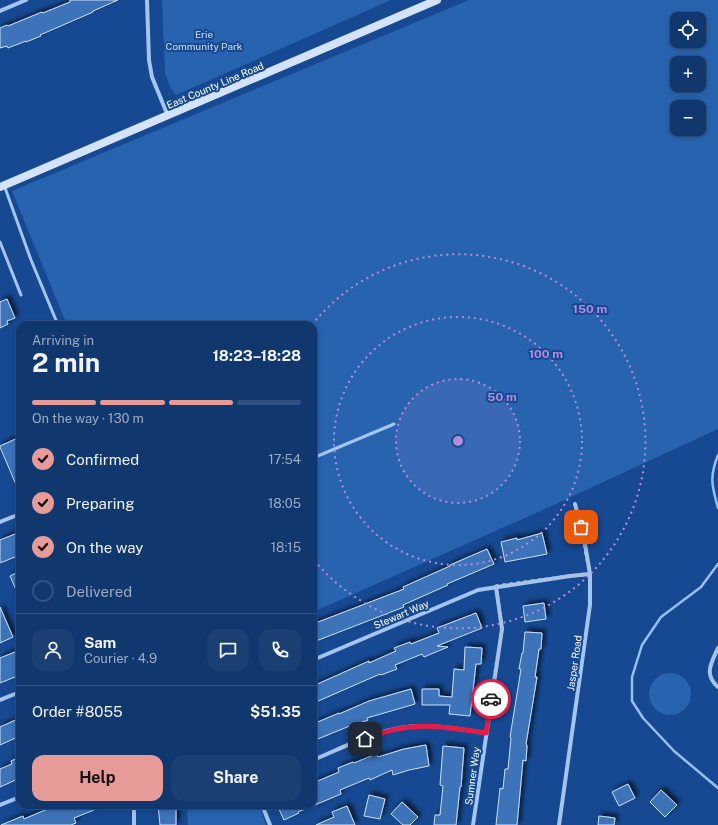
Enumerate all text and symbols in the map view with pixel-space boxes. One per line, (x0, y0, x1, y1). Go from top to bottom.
map controls (670, 12, 706, 136)
button: locate (670, 12, 706, 48)
park label: Erie Community Park (166, 28, 243, 52)
button: + (670, 56, 706, 92)
street label: East County Line Road (165, 59, 265, 111)
button: − (670, 100, 706, 136)
text: 150 m (573, 302, 607, 316)
text: Arriving in (32, 333, 94, 348)
text: 2 min (32, 347, 100, 378)
text: 18:23–18:28 (212, 347, 301, 364)
text: 100 m (529, 347, 563, 361)
text: 50 m (487, 390, 517, 404)
text: On the way · 130 m (32, 411, 144, 426)
centre of rings (451, 434, 465, 448)
icon: check (32, 448, 54, 470)
text: Confirmed (66, 451, 139, 468)
text: 17:54 (268, 452, 301, 467)
icon: check (32, 492, 54, 514)
text: Preparing (66, 495, 135, 512)
text: 18:05 (268, 496, 301, 511)
pin (564, 510, 598, 544)
icon: bag (570, 516, 592, 538)
icon: check (32, 536, 54, 558)
text: On the way (66, 539, 143, 556)
text: 18:15 (271, 540, 301, 555)
text: Delivered (66, 583, 132, 600)
street label: Stewart Way (372, 597, 431, 631)
button: person (32, 629, 74, 671)
button: chat (207, 629, 249, 671)
button: phone (259, 629, 301, 671)
text: Sam (84, 634, 116, 651)
street label: Jasper Road (564, 634, 584, 692)
text: Courier · 4.9 (84, 651, 157, 666)
courier (471, 679, 511, 719)
icon: car (480, 688, 502, 710)
text: Order #8055 (32, 703, 123, 720)
text: $51.35 (250, 703, 301, 720)
pin (348, 722, 382, 756)
icon: home (354, 728, 376, 750)
street label: Sumner Way (462, 746, 482, 806)
button: Help (32, 755, 163, 801)
button: Share (171, 755, 301, 801)

